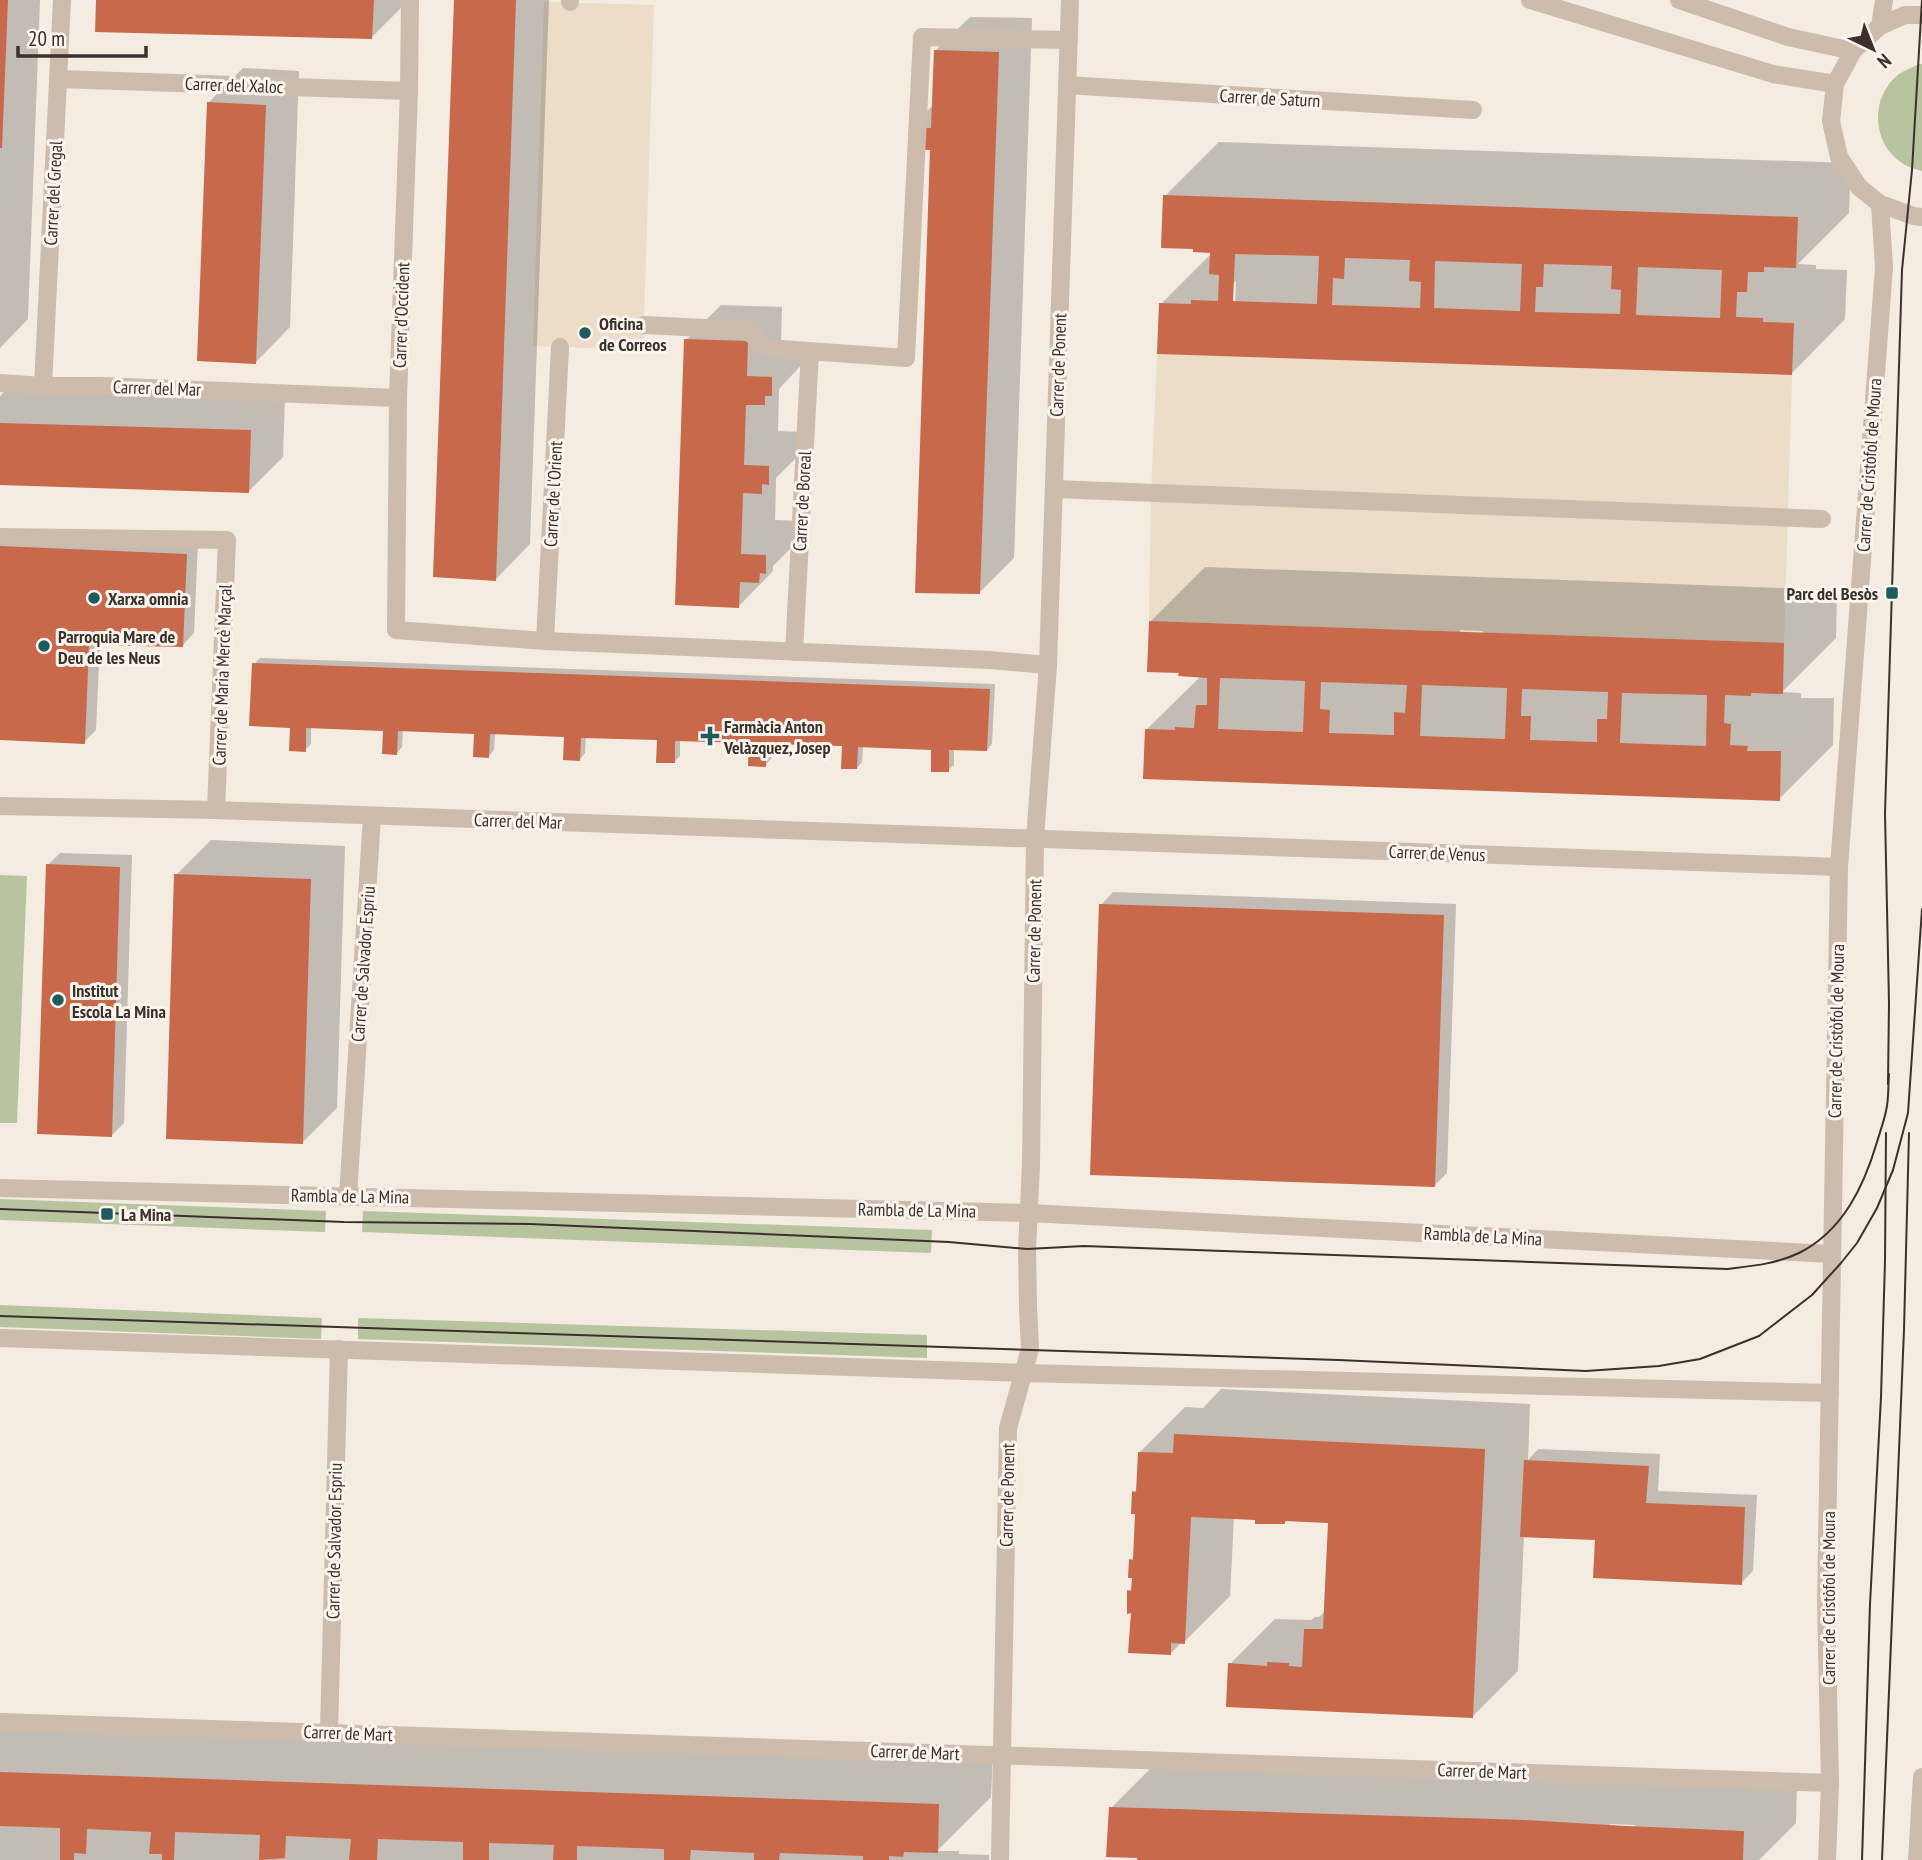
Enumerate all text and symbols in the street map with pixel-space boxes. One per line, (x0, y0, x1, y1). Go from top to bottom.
scale bar (18, 14, 145, 58)
north arrow (1838, 14, 1908, 84)
text: 20 m (28, 25, 65, 52)
text: N (1873, 49, 1897, 74)
street label: Carrer del Xaloc (184, 72, 284, 98)
street label: Carrer de Saturn (1219, 84, 1321, 112)
street label: Carrer del Gregal (39, 139, 67, 246)
street label: Carrer d'Occident (388, 262, 414, 368)
place label: Oficina de Correos (599, 312, 666, 356)
street label: Carrer de Ponent (1045, 313, 1071, 417)
marker: Oficina de Correos (577, 325, 593, 341)
street label: Carrer del Mar (113, 375, 201, 401)
street label: Carrer de Cristòfol de Moura (1851, 377, 1887, 553)
street label: Carrer de l'Orient (539, 440, 567, 548)
street label: Carrer de Boreal (788, 450, 816, 552)
place label: Parc del Besòs (1787, 582, 1878, 605)
street label: Carrer de Maria Mercè Marçal (207, 583, 237, 766)
marker: Parc del Besòs (1884, 585, 1900, 601)
place label: Xarxa omnia (108, 587, 189, 610)
marker: Xarxa omnia (86, 590, 102, 606)
place label: Parroquia Mare de Deu de les Neus (58, 625, 175, 669)
marker: Parroquia Mare de Deu de les Neus (36, 638, 52, 654)
place label: Farmàcia Anton Velàzquez, Josep (723, 715, 831, 759)
marker: Farmàcia Anton Velàzquez, Josep (702, 728, 718, 744)
street label: Carrer del Mar (474, 808, 562, 834)
street label: Carrer de Venus (1388, 840, 1486, 866)
street label: Carrer de Ponent (1022, 879, 1046, 983)
street label: Carrer de Salvador Espriu (346, 885, 380, 1043)
street label: Carrer de Cristòfol de Moura (1823, 944, 1849, 1118)
place label: Institut Escola La Mina (72, 979, 166, 1023)
marker: Institut Escola La Mina (50, 992, 66, 1008)
street label: Rambla de La Mina (291, 1183, 409, 1209)
street label: Rambla de La Mina (858, 1197, 976, 1223)
place label: La Mina (121, 1203, 171, 1226)
marker: La Mina (99, 1206, 115, 1222)
street label: Rambla de La Mina (1423, 1221, 1543, 1251)
street label: Carrer de Ponent (995, 1443, 1019, 1547)
street label: Carrer de Salvador Espriu (321, 1463, 347, 1619)
street label: Carrer de Cristòfol de Moura (1817, 1511, 1840, 1685)
street label: Carrer de Mart (303, 1720, 393, 1746)
street label: Carrer de Mart (870, 1739, 960, 1765)
street label: Carrer de Mart (1437, 1758, 1527, 1784)

